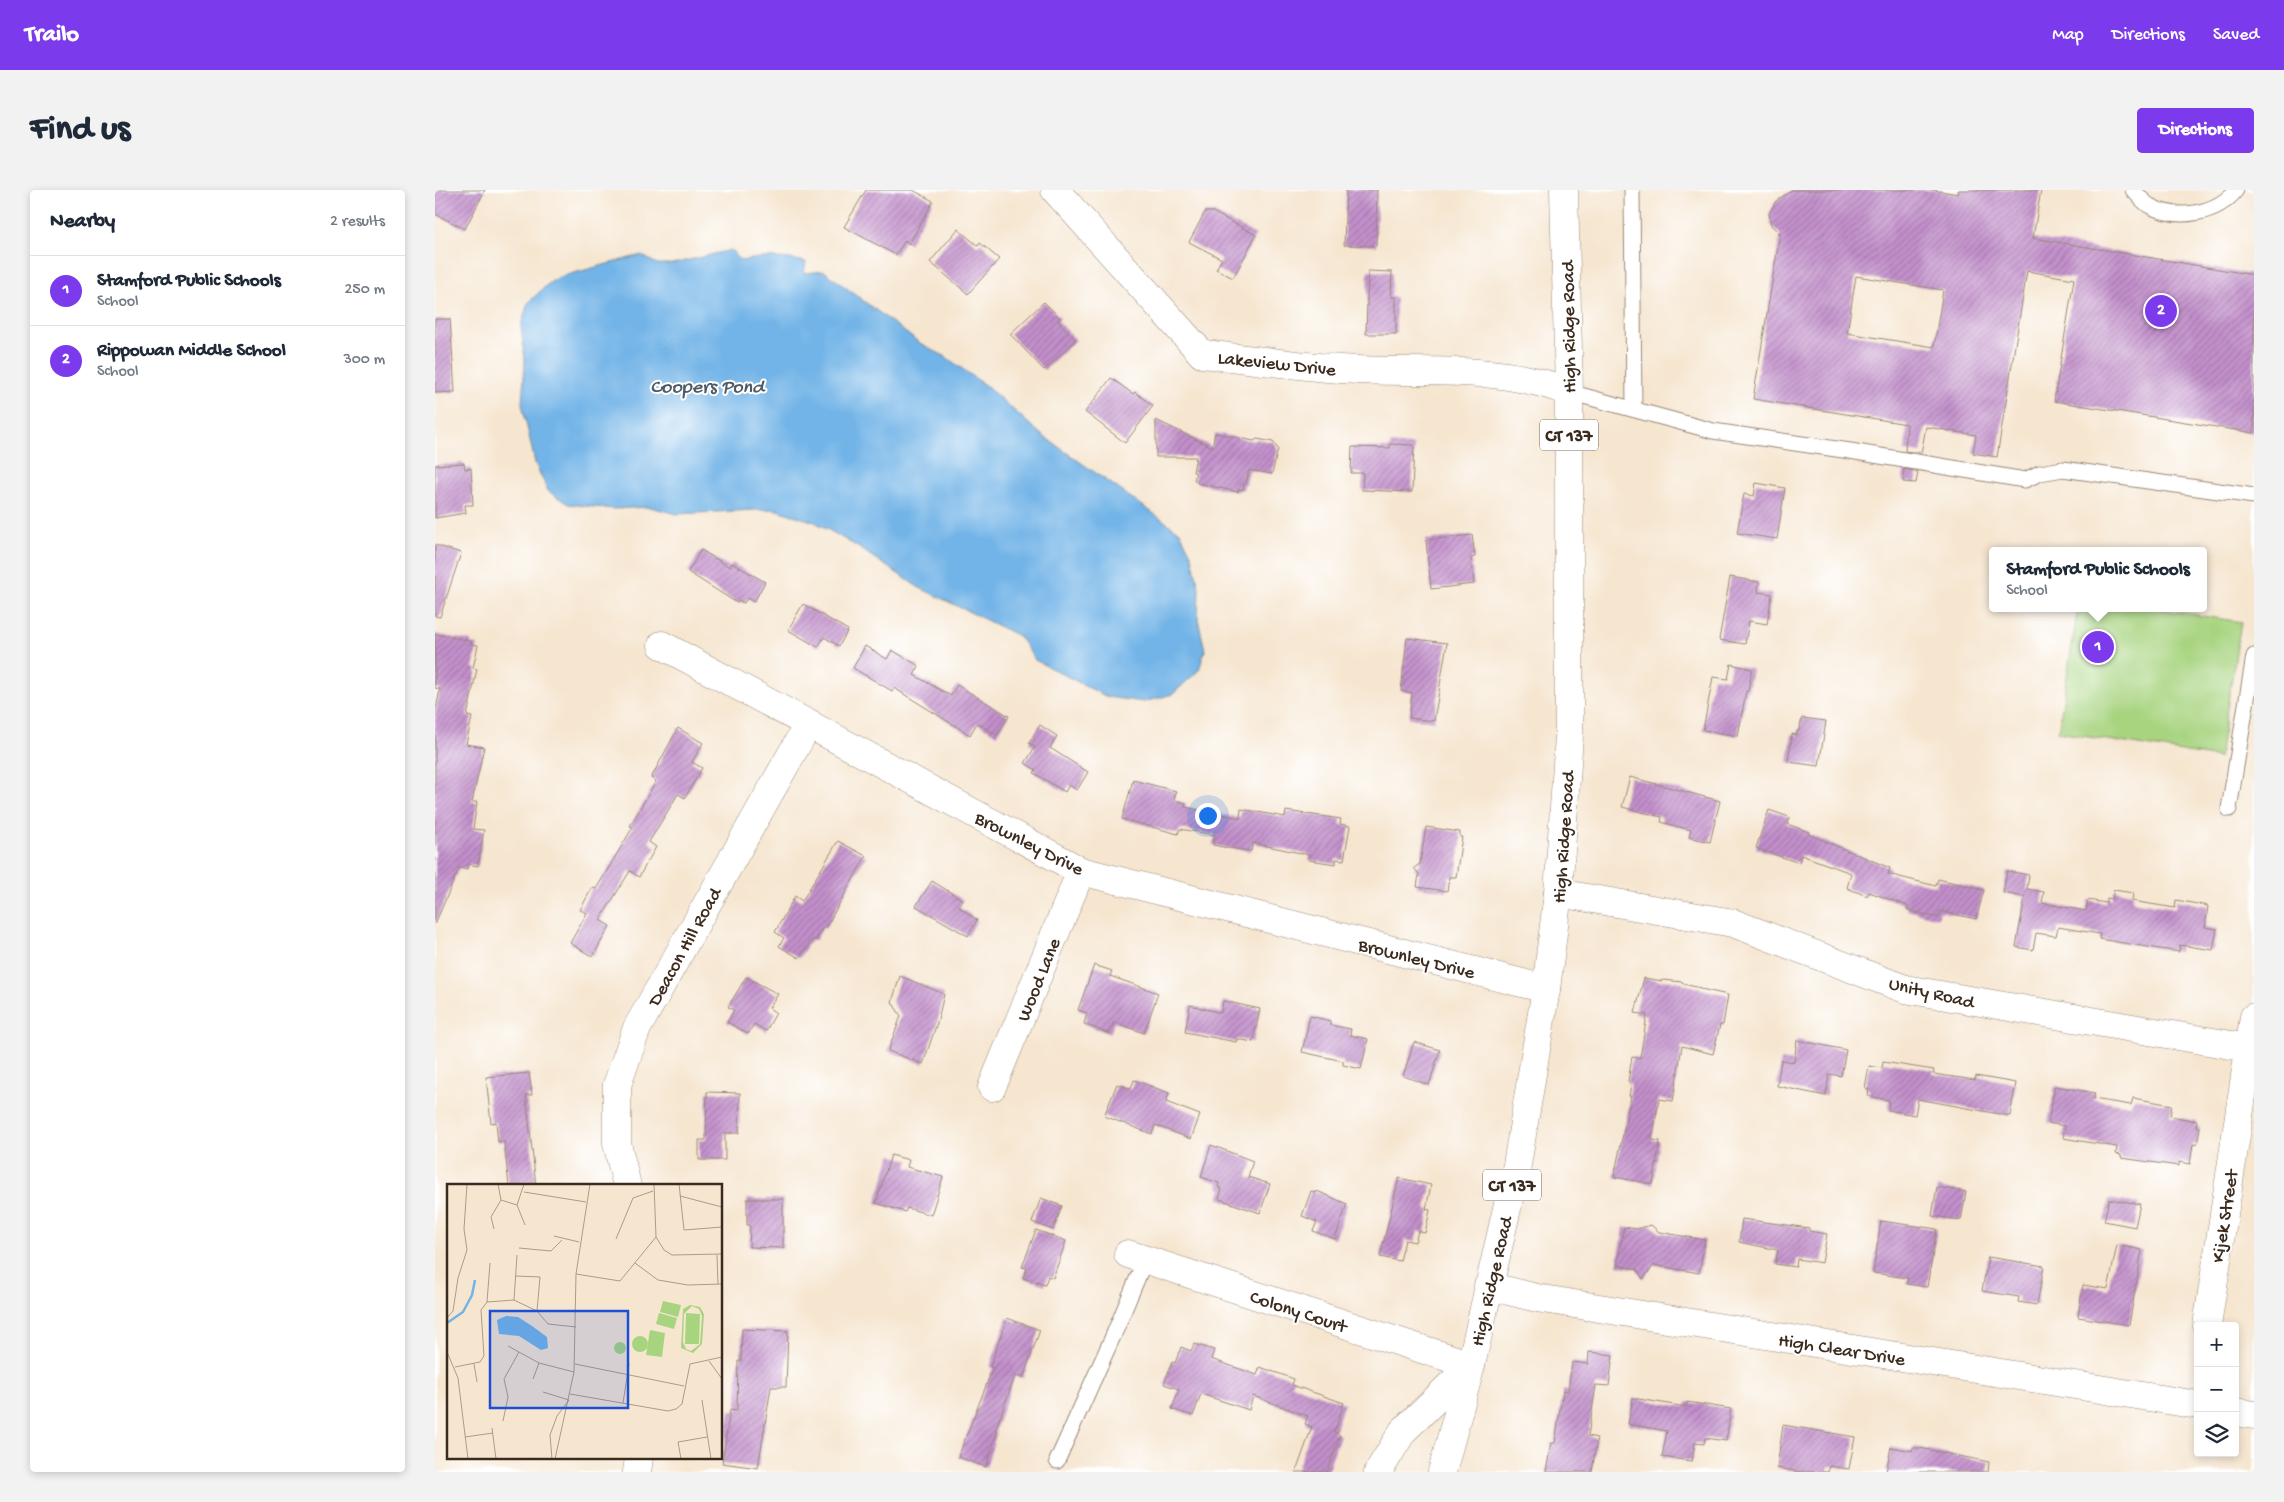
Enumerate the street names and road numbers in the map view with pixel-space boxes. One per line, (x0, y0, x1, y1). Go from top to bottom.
street label: High Ridge Road (1558, 259, 1583, 393)
street label: Lakeview Drive (1216, 348, 1337, 383)
road number: CT 137 (1540, 420, 1598, 450)
street label: High Ridge Road (1549, 769, 1582, 904)
street label: Brownley Drive (969, 807, 1087, 883)
street label: Deacon Hill Road (643, 883, 729, 1013)
street label: Wood Lane (1013, 935, 1067, 1025)
street label: Brownley Drive (1355, 935, 1477, 986)
street label: Unity Road (1886, 973, 1978, 1016)
street label: Kijek Street (2208, 1166, 2245, 1265)
road number: CT 137 (1483, 1170, 1541, 1200)
street label: High Ridge Road (1467, 1213, 1520, 1349)
street label: Colony Court (1247, 1287, 1351, 1341)
street label: High Clear Drive (1776, 1330, 1907, 1373)

